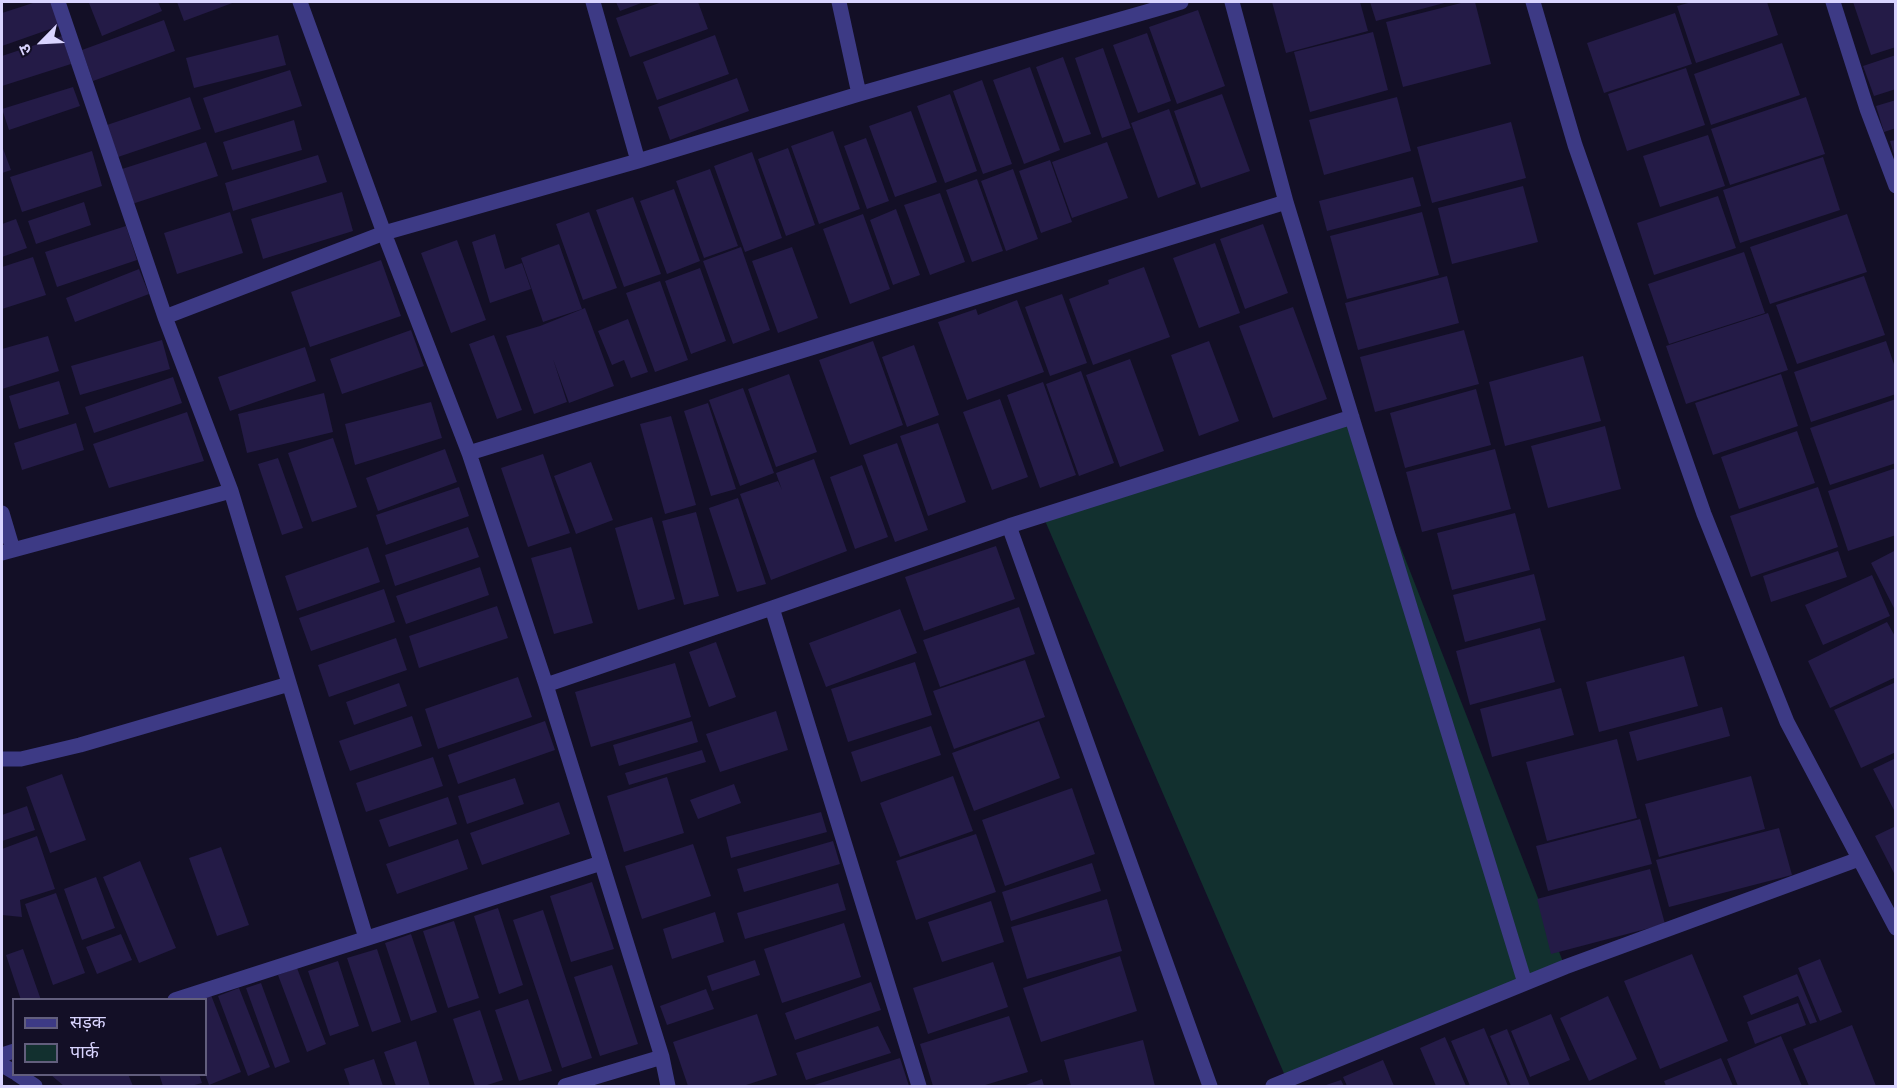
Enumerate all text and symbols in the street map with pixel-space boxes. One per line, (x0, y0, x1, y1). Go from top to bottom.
north arrow (12, 12, 72, 72)
text: उ (15, 41, 36, 58)
legend (12, 998, 207, 1076)
text: सड़क (70, 1011, 106, 1033)
text: पार्क (70, 1041, 99, 1063)

